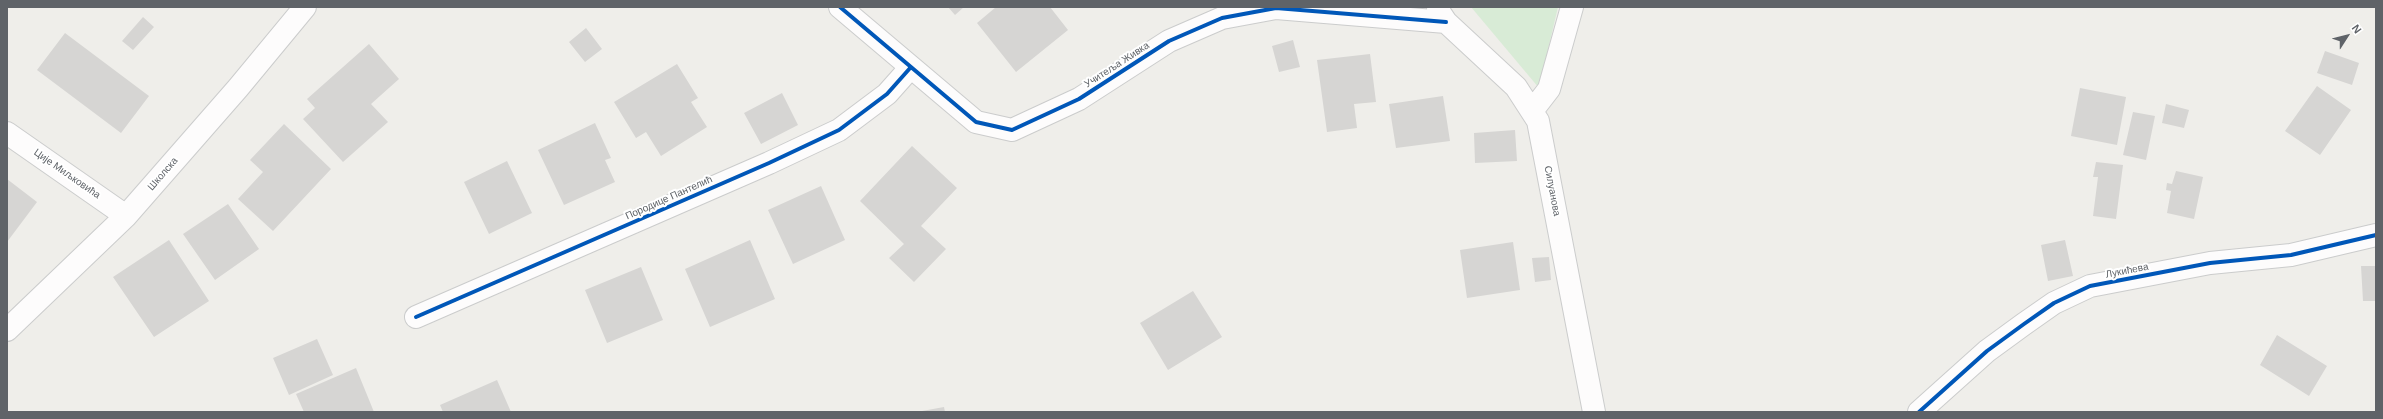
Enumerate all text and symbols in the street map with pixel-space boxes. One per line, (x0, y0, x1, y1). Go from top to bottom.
north arrow (2327, 16, 2367, 56)
text: N (2350, 22, 2364, 36)
street label: Учитеља Живка (1082, 40, 1152, 90)
street label: Ције Миљковића (31, 147, 103, 201)
street label: Школска (145, 155, 181, 193)
street label: Силуанова (1541, 165, 1563, 217)
street label: Породице Пантелић (624, 173, 714, 223)
street label: Лукићева (2104, 261, 2150, 281)

